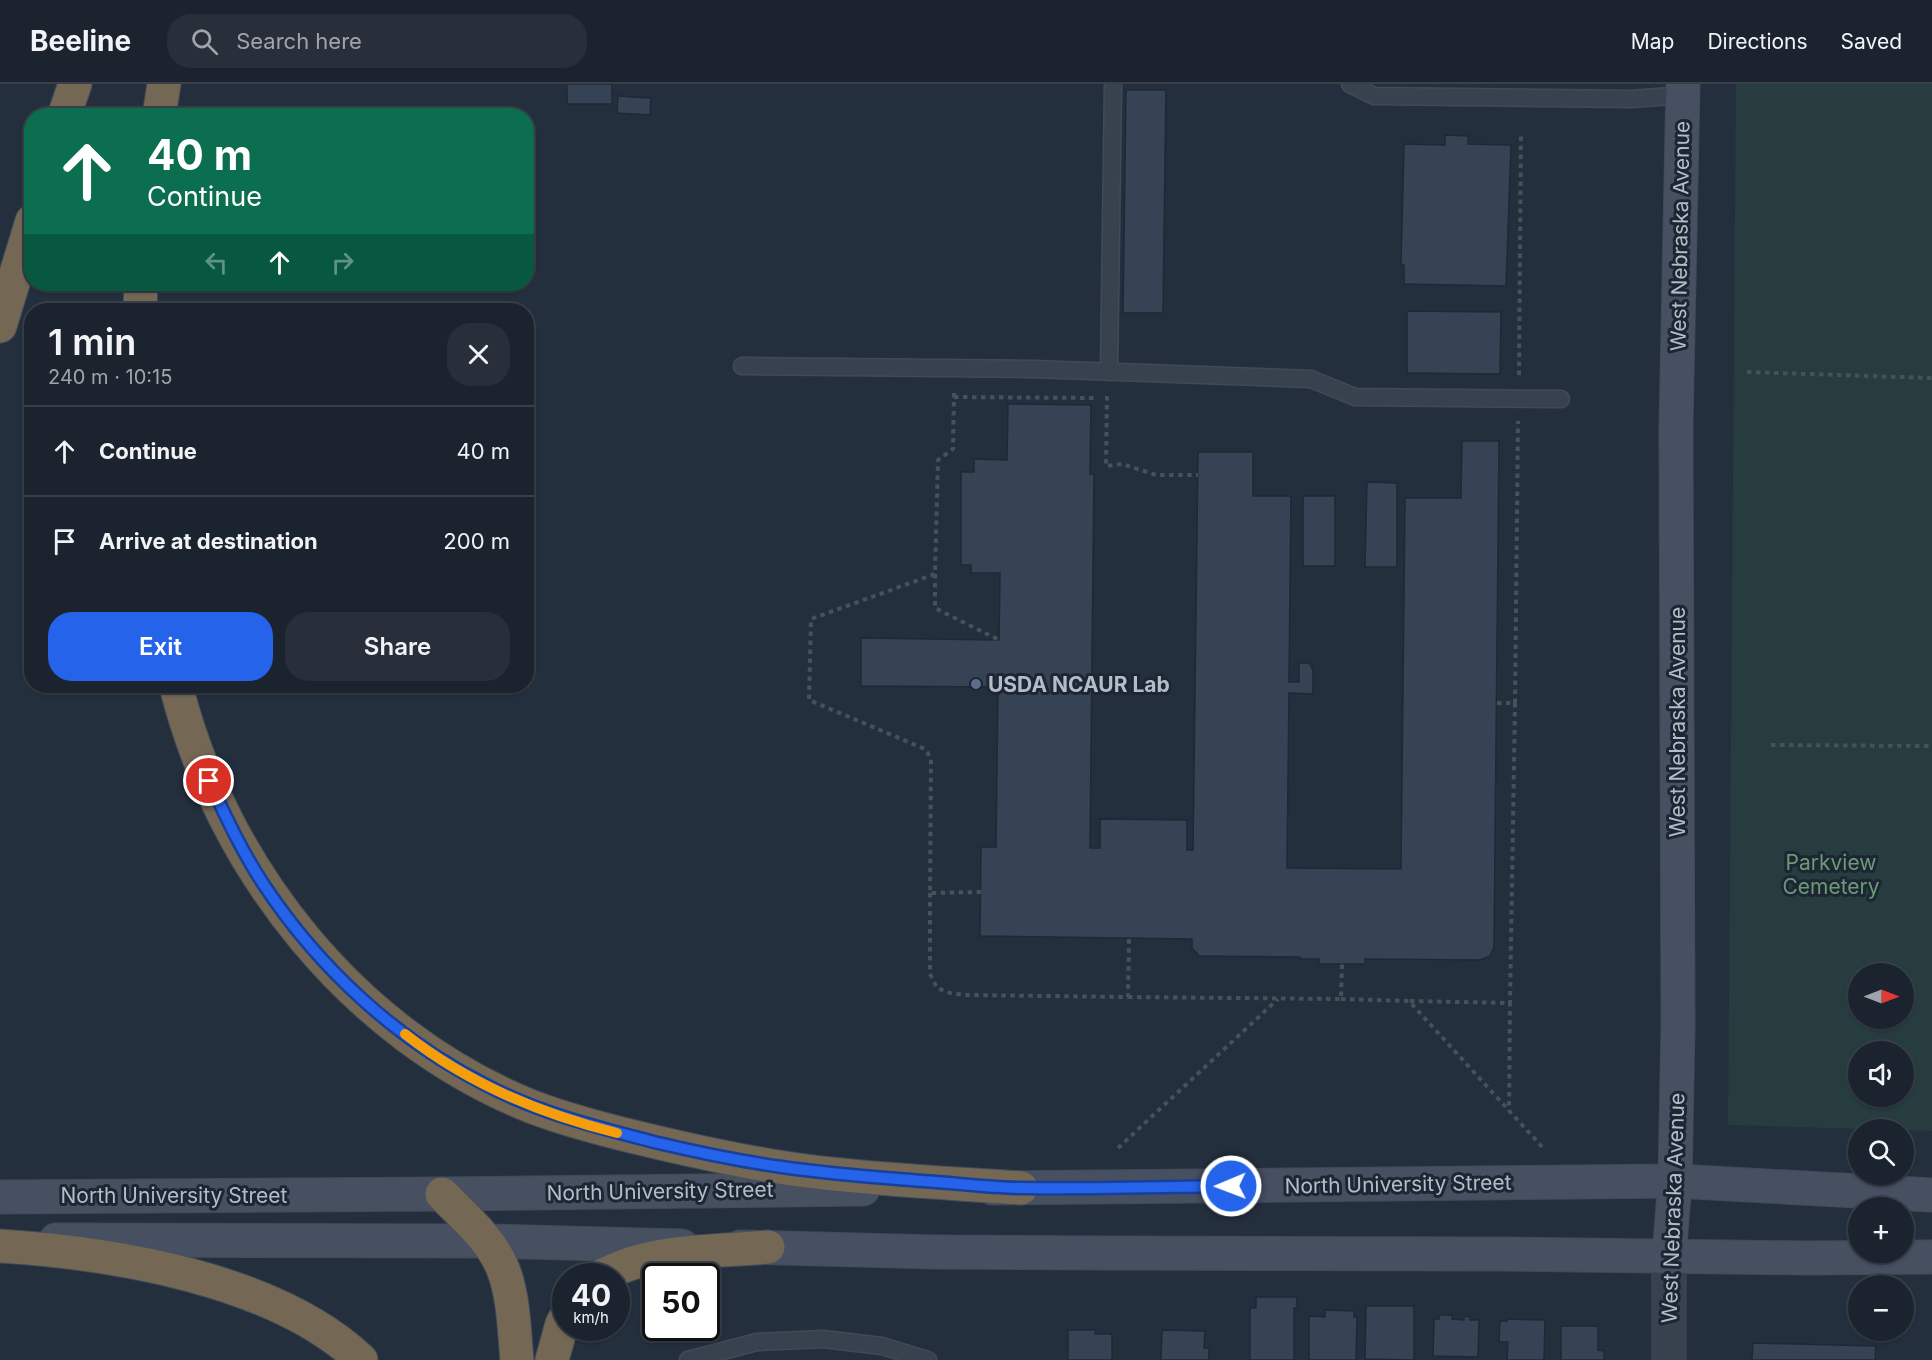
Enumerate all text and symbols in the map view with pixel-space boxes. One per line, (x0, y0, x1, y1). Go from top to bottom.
search box (167, 14, 587, 68)
text: Beeline (30, 24, 131, 58)
icon: search (188, 25, 221, 58)
text: Search here (236, 28, 362, 54)
text: Map (1631, 29, 1674, 54)
text: Directions (1707, 29, 1808, 54)
text: Saved (1841, 29, 1902, 54)
street label: West Nebraska Avenue (1665, 121, 1695, 351)
text: 40 m (147, 129, 252, 180)
icon: ahead (48, 132, 126, 210)
text: Continue (147, 180, 262, 213)
icon: left (200, 246, 233, 279)
icon: ahead (263, 246, 296, 279)
icon: right (326, 246, 359, 279)
text: 1 min (48, 320, 136, 364)
button: close (447, 323, 510, 386)
text: 240 m · 10:15 (48, 365, 172, 389)
icon: ahead (48, 435, 81, 468)
text: Continue (99, 438, 197, 464)
text: 40 m (456, 438, 510, 464)
icon: arrive (48, 525, 81, 558)
text: Arrive at destination (99, 528, 318, 554)
text: 200 m (443, 528, 510, 554)
street label: West Nebraska Avenue (1665, 607, 1690, 837)
button: Exit (48, 612, 273, 681)
button: Share (285, 612, 510, 681)
place label: USDA NCAUR Lab (988, 672, 1170, 697)
marker: USDA NCAUR Lab (969, 677, 983, 691)
pin (183, 755, 234, 806)
icon: arrive (192, 764, 225, 797)
park label: Parkview Cemetery (1782, 850, 1880, 899)
north arrow (1848, 963, 1914, 1029)
map controls (1848, 963, 1914, 1341)
button: sound (1848, 1041, 1914, 1107)
street label: West Nebraska Avenue (1656, 1092, 1690, 1324)
button: search (1848, 1119, 1914, 1185)
position arrow (1199, 1154, 1263, 1218)
street label: North University Street (1284, 1170, 1512, 1198)
street label: North University Street (546, 1177, 774, 1205)
street label: North University Street (61, 1183, 288, 1208)
button: + (1848, 1197, 1914, 1263)
speed limit sign: 50 (642, 1263, 720, 1341)
button: − (1848, 1275, 1914, 1341)
text: 40 (571, 1277, 611, 1313)
text: km/h (573, 1308, 609, 1327)

